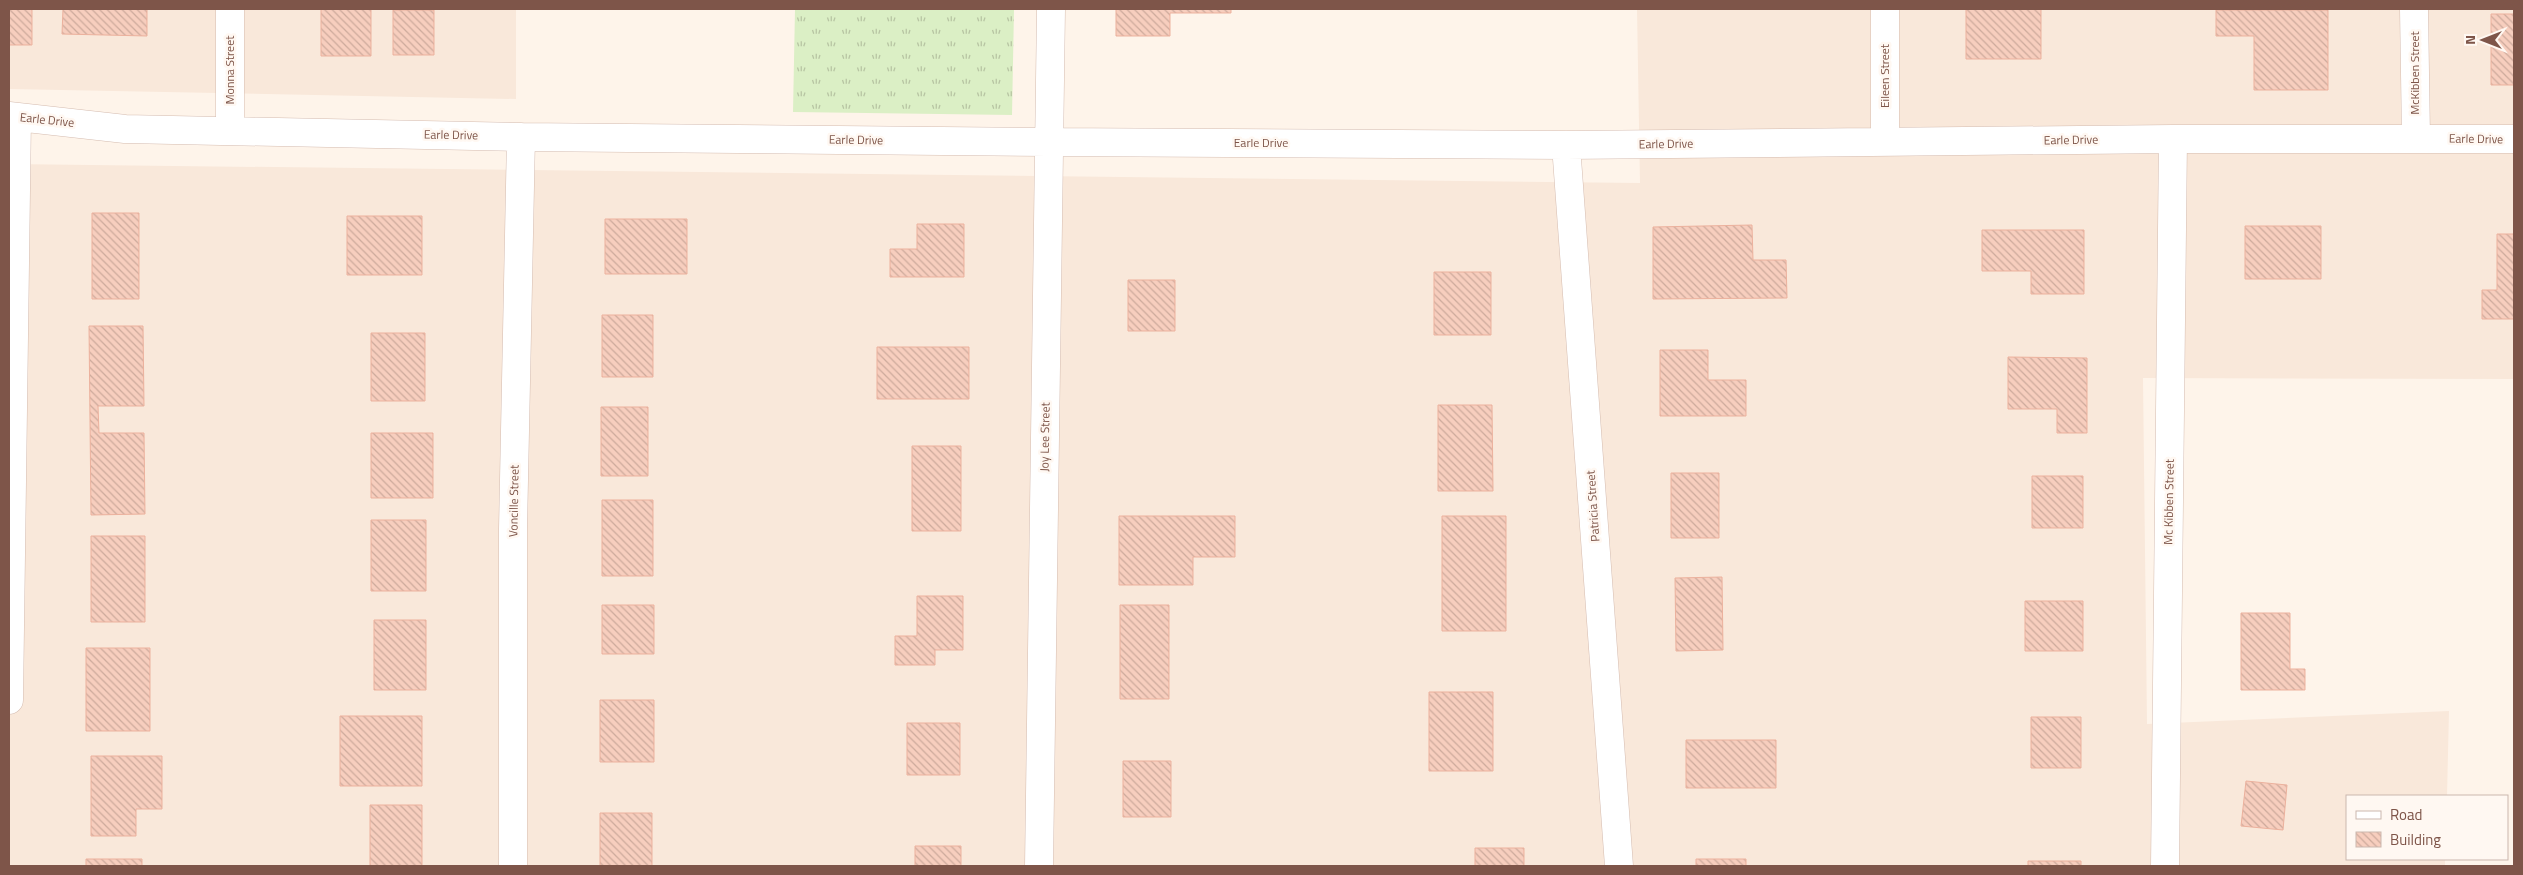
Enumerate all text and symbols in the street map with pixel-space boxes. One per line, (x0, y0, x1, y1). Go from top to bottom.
north arrow (2458, 15, 2508, 65)
street label: McKibben Street (2405, 31, 2424, 115)
street label: Monna Street (220, 35, 239, 104)
text: N (2459, 35, 2480, 45)
street label: Eileen Street (1875, 43, 1894, 108)
street label: Earle Drive (19, 107, 75, 132)
street label: Earle Drive (424, 125, 478, 144)
street label: Earle Drive (2449, 129, 2503, 148)
street label: Earle Drive (829, 130, 883, 149)
street label: Earle Drive (2044, 130, 2098, 149)
street label: Earle Drive (1234, 133, 1288, 152)
street label: Earle Drive (1639, 134, 1693, 153)
street label: Joy Lee Street (1034, 401, 1055, 472)
street label: Mc Kibben Street (2158, 458, 2179, 545)
street label: Voncille Street (503, 464, 524, 537)
street label: Patricia Street (1580, 469, 1604, 542)
legend (2346, 795, 2508, 860)
text: Road (2390, 803, 2422, 826)
text: Building (2390, 828, 2441, 851)

